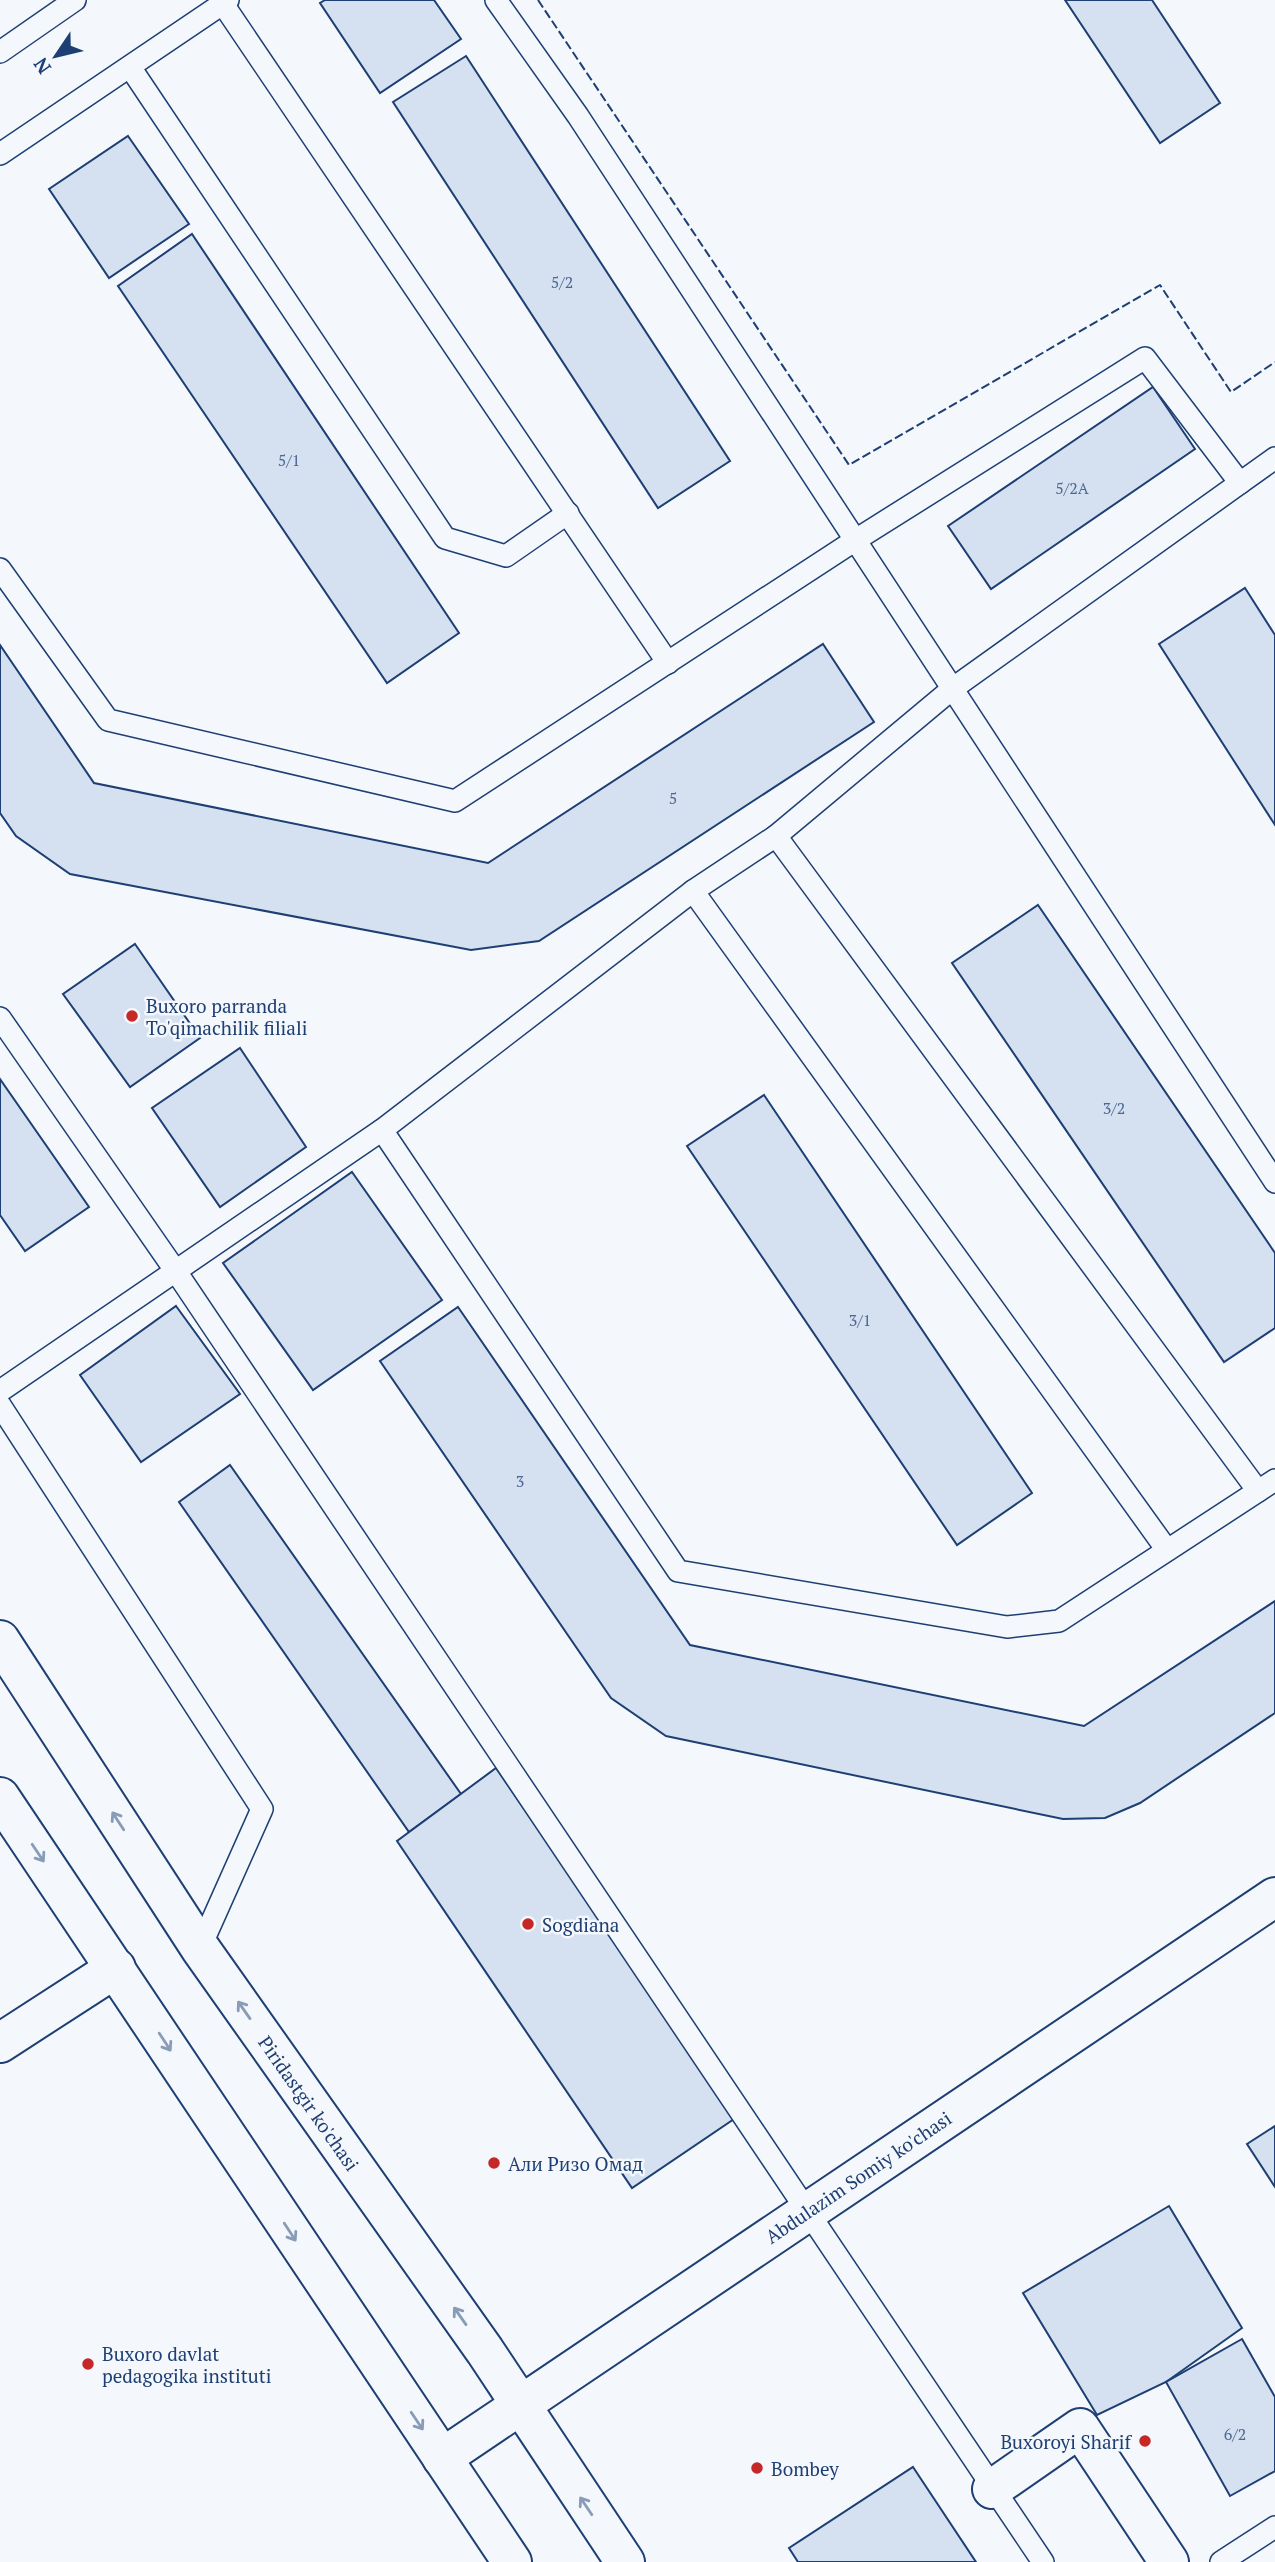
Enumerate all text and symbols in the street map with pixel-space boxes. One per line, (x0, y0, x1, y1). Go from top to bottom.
north arrow (21, 21, 91, 91)
text: N (27, 52, 56, 79)
house number: 5/2 (551, 271, 573, 293)
house number: 5/1 (278, 449, 300, 471)
house number: 5/2A (1055, 477, 1089, 499)
house number: 5 (669, 787, 677, 809)
place label: Buxoro parranda To'qimachilik filiali (146, 993, 307, 1040)
marker: Buxoro parranda To'qimachilik filiali (124, 1008, 140, 1024)
house number: 3/2 (1103, 1097, 1125, 1119)
house number: 3/1 (849, 1309, 871, 1331)
house number: 3 (516, 1470, 524, 1492)
one-way arrow (110, 1812, 124, 1832)
one-way arrow (31, 1843, 45, 1862)
place label: Sogdiana (542, 1912, 620, 1937)
marker: Sogdiana (520, 1916, 536, 1932)
one-way arrow (237, 2001, 251, 2020)
street label: Piridastgir ko'chasi (253, 2031, 365, 2175)
one-way arrow (157, 2032, 172, 2051)
street label: Abdulazim Somiy ko'chasi (760, 2105, 956, 2249)
place label: Али Ризо Омад (508, 2151, 643, 2176)
marker: Али Ризо Омад (486, 2155, 502, 2171)
one-way arrow (283, 2222, 297, 2241)
one-way arrow (453, 2307, 467, 2326)
place label: Buxoro davlat pedagogika instituti (102, 2341, 271, 2388)
marker: Buxoro davlat pedagogika instituti (80, 2356, 96, 2372)
one-way arrow (410, 2411, 424, 2430)
house number: 6/2 (1224, 2423, 1246, 2445)
place label: Buxoroyi Sharif (1000, 2429, 1132, 2454)
marker: Buxoroyi Sharif (1137, 2433, 1153, 2449)
place label: Bombey (771, 2456, 839, 2481)
marker: Bombey (749, 2460, 765, 2476)
one-way arrow (579, 2497, 593, 2516)

